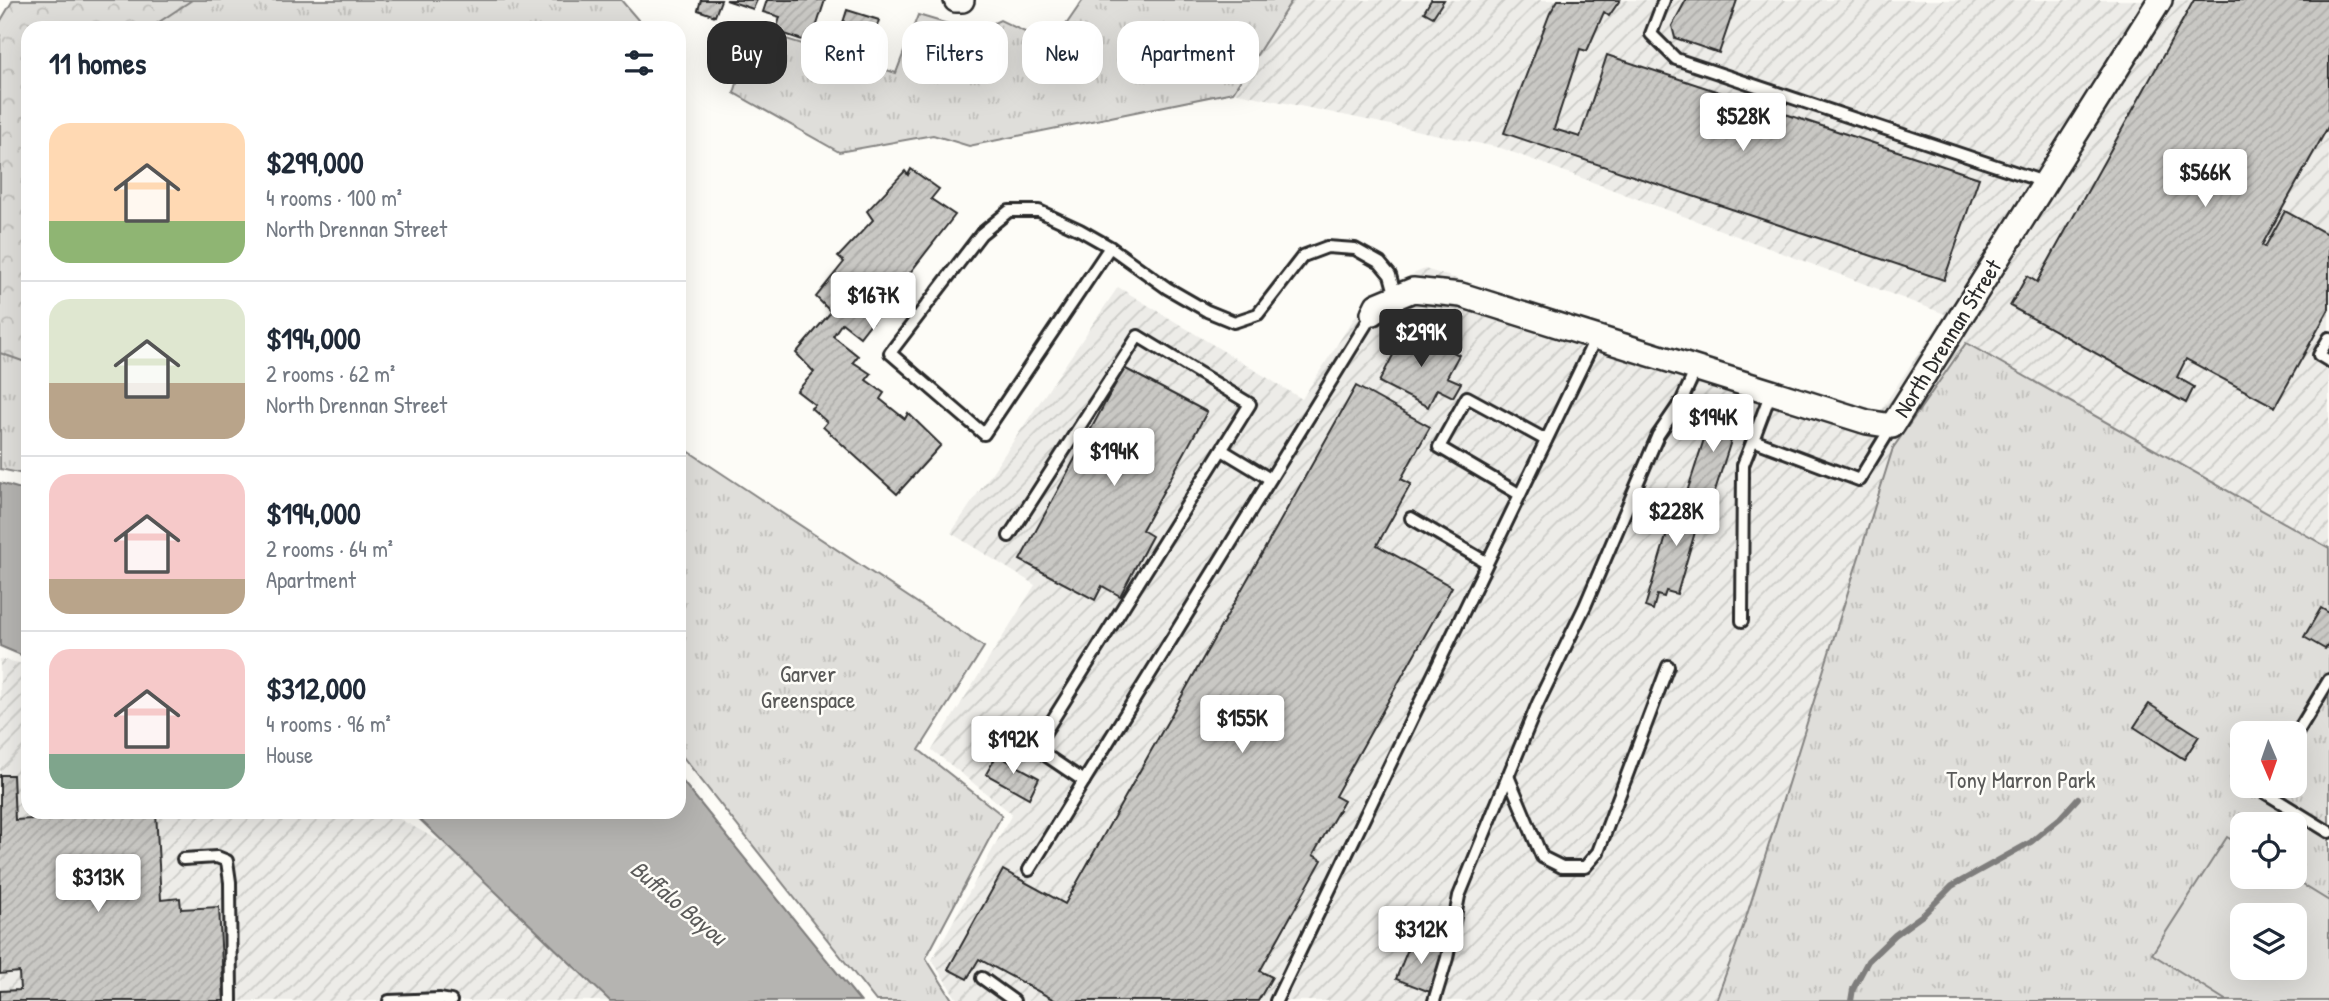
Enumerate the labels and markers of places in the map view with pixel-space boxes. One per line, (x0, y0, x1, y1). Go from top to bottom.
pin: $528K (1694, 94, 1792, 153)
pin: $566K (2156, 150, 2254, 209)
pin: $167K (824, 272, 922, 332)
pin: $299K (1372, 310, 1470, 369)
pin: $194K (1664, 394, 1762, 454)
pin: $194K (1065, 428, 1163, 488)
pin: $228K (1627, 489, 1725, 548)
pin: $155K (1193, 696, 1291, 755)
pin: $192K (964, 716, 1062, 776)
pin: $313K (49, 855, 147, 914)
pin: $312K (1372, 906, 1470, 966)

